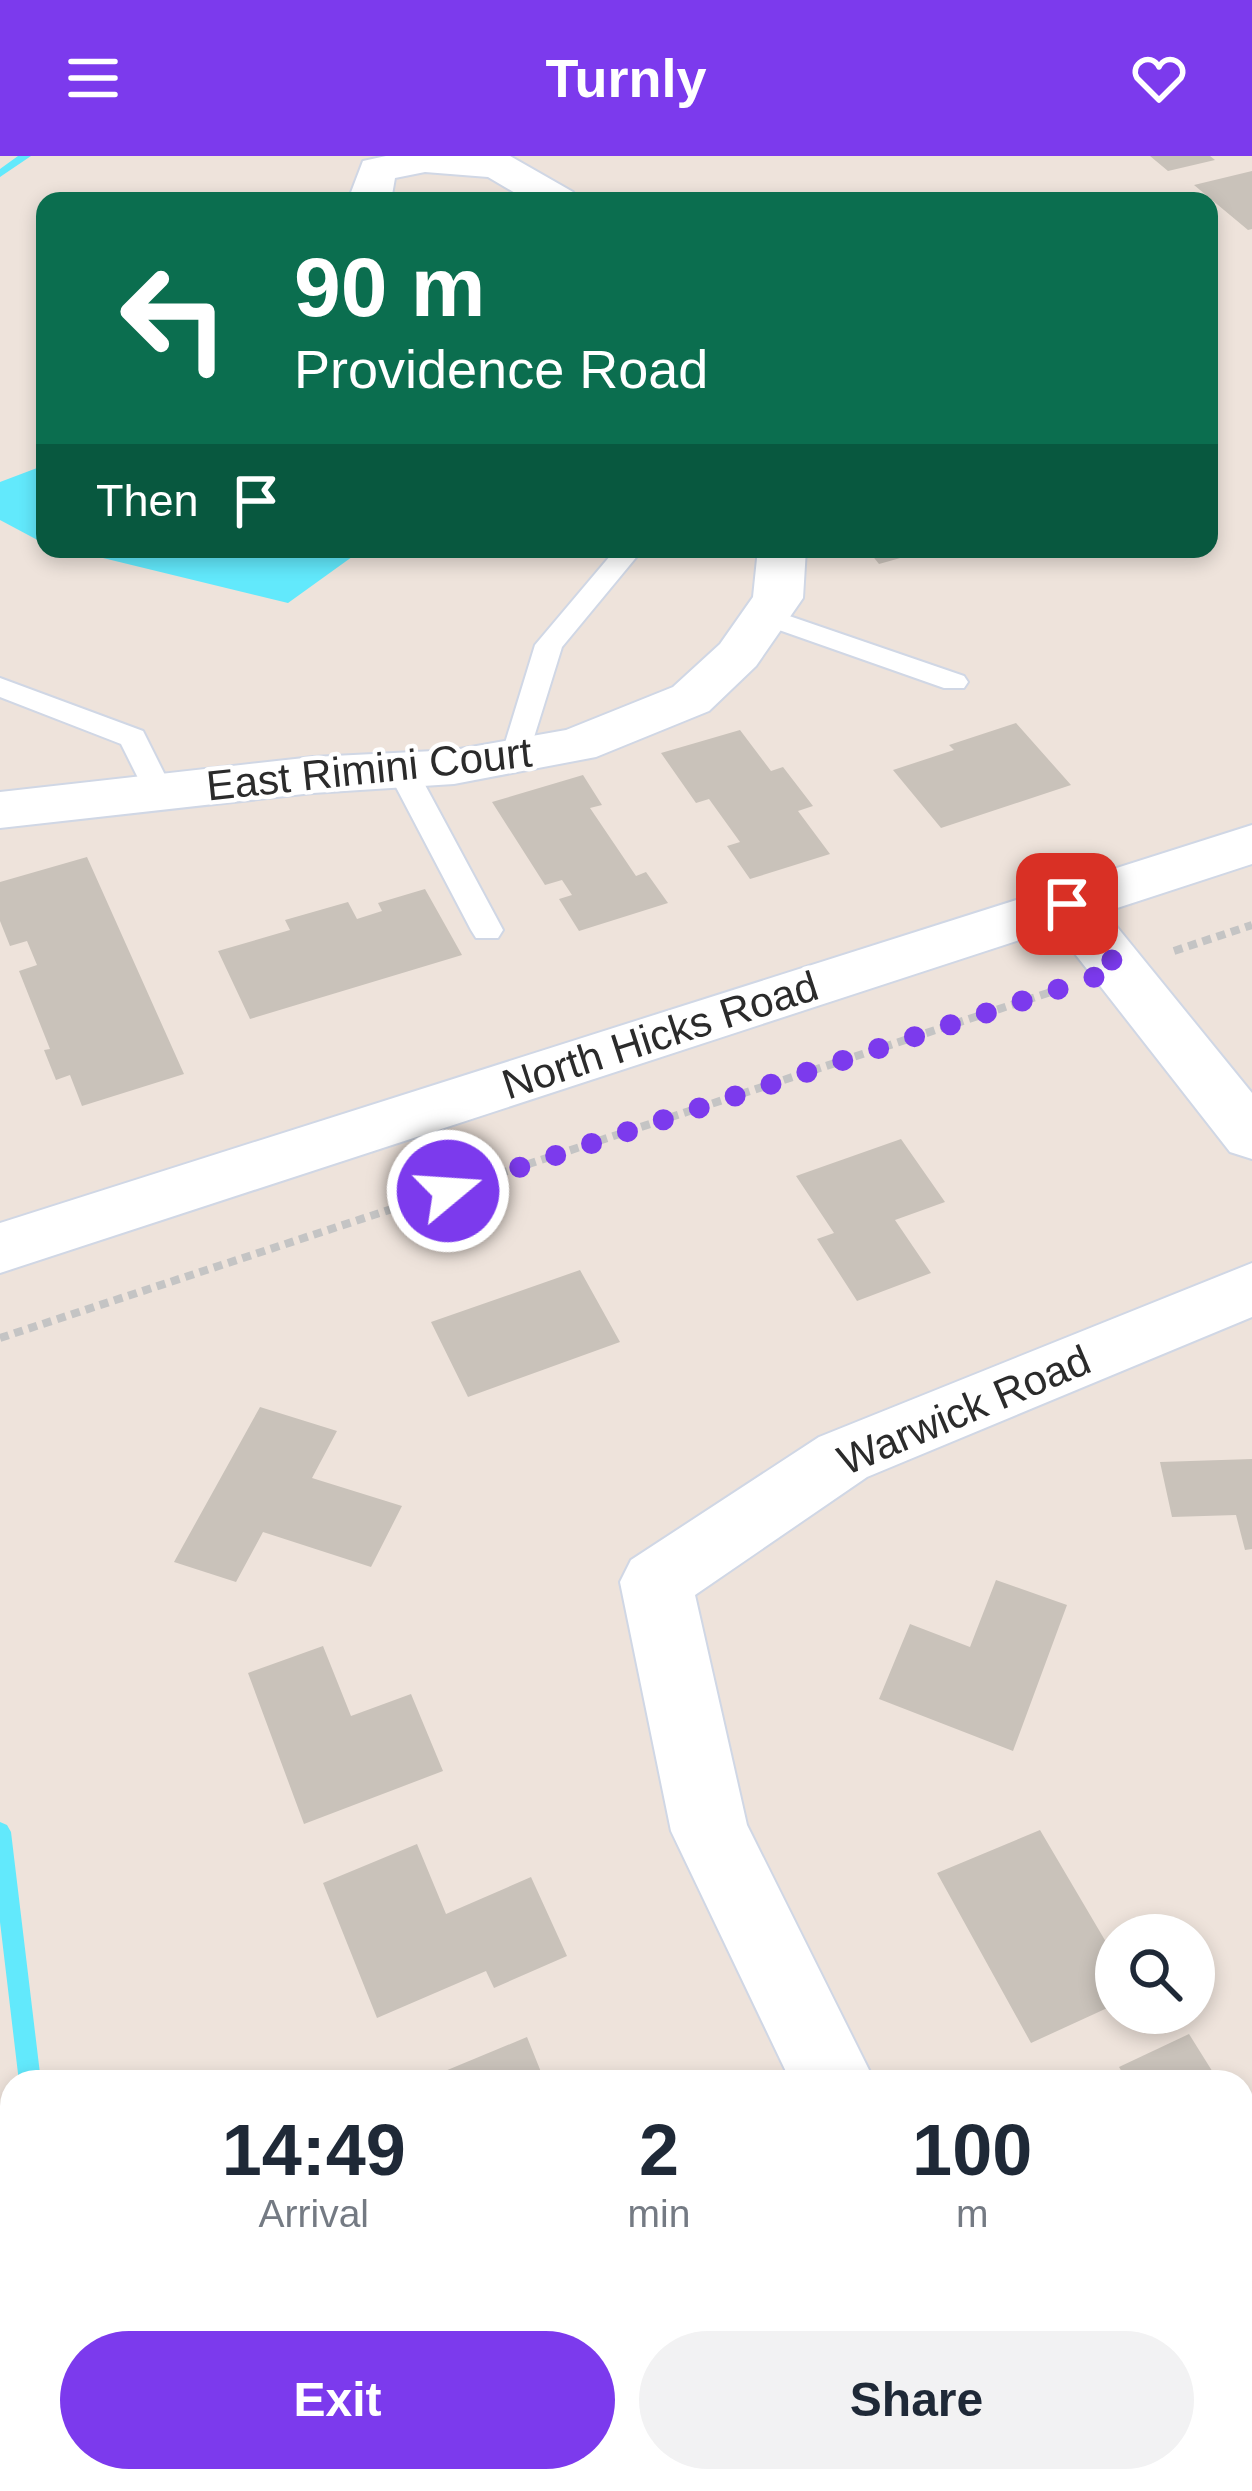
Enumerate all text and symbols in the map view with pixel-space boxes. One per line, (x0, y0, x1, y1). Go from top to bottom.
icon: menu (60, 45, 126, 111)
icon: heart (1126, 45, 1192, 111)
text: Turnly (546, 48, 707, 108)
icon: left (96, 240, 252, 396)
text: 90 m (294, 240, 485, 334)
text: Providence Road (294, 339, 708, 399)
icon: arrive (223, 468, 289, 534)
text: Then (96, 475, 199, 526)
street label: East Rimini Court (204, 729, 534, 809)
pin (1016, 853, 1118, 955)
icon: arrive (1034, 871, 1100, 937)
street label: North Hicks Road (496, 962, 824, 1108)
position arrow (385, 1128, 511, 1254)
street label: Warwick Road (831, 1336, 1097, 1484)
map controls (1095, 1914, 1215, 2034)
button: search (1095, 1914, 1215, 2034)
text: 14:49 (222, 2110, 406, 2190)
text: 2 (639, 2110, 679, 2190)
text: 100 (912, 2110, 1032, 2190)
text: Arrival (259, 2192, 369, 2235)
text: min (628, 2192, 690, 2235)
text: m (956, 2192, 988, 2235)
button: Exit (60, 2331, 615, 2469)
button: Share (639, 2331, 1194, 2469)

